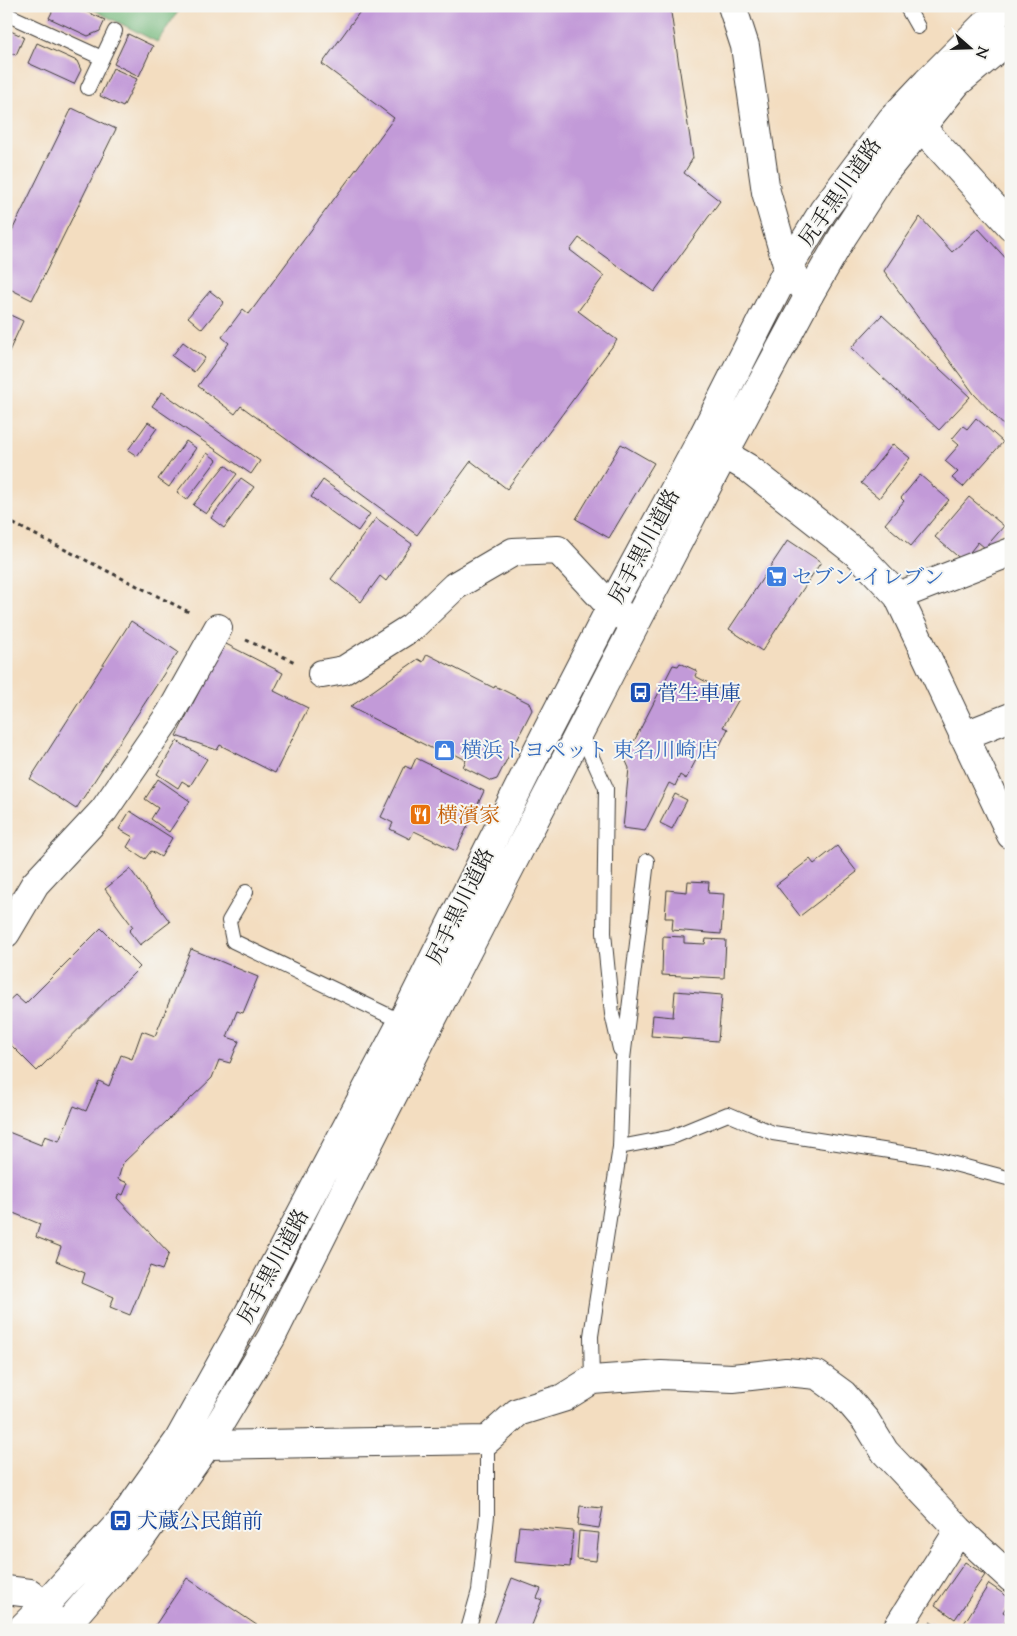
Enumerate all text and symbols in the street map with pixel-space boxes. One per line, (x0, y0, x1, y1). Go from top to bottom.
north arrow (944, 22, 994, 72)
text: N (969, 43, 992, 60)
street label: 尻手黒川道路 (793, 133, 890, 253)
street label: 尻手黒川道路 (603, 484, 689, 610)
place label: セブン-イレブン (792, 564, 944, 594)
supermarket icon: セブン-イレブン (764, 565, 788, 589)
place label: 菅生車庫 (657, 680, 741, 710)
bus stop icon: 菅生車庫 (629, 681, 653, 705)
place label: 横浜トヨペット 東名川崎店 (461, 737, 717, 767)
shop icon: 横浜トヨペット 東名川崎店 (433, 738, 457, 762)
place label: 横濱家 (437, 802, 500, 832)
restaurant icon: 横濱家 (409, 803, 433, 827)
street label: 尻手黒川道路 (421, 844, 503, 970)
street label: 尻手黒川道路 (232, 1204, 318, 1330)
place label: 犬蔵公民館前 (137, 1508, 263, 1538)
bus stop icon: 犬蔵公民館前 (109, 1509, 133, 1533)

